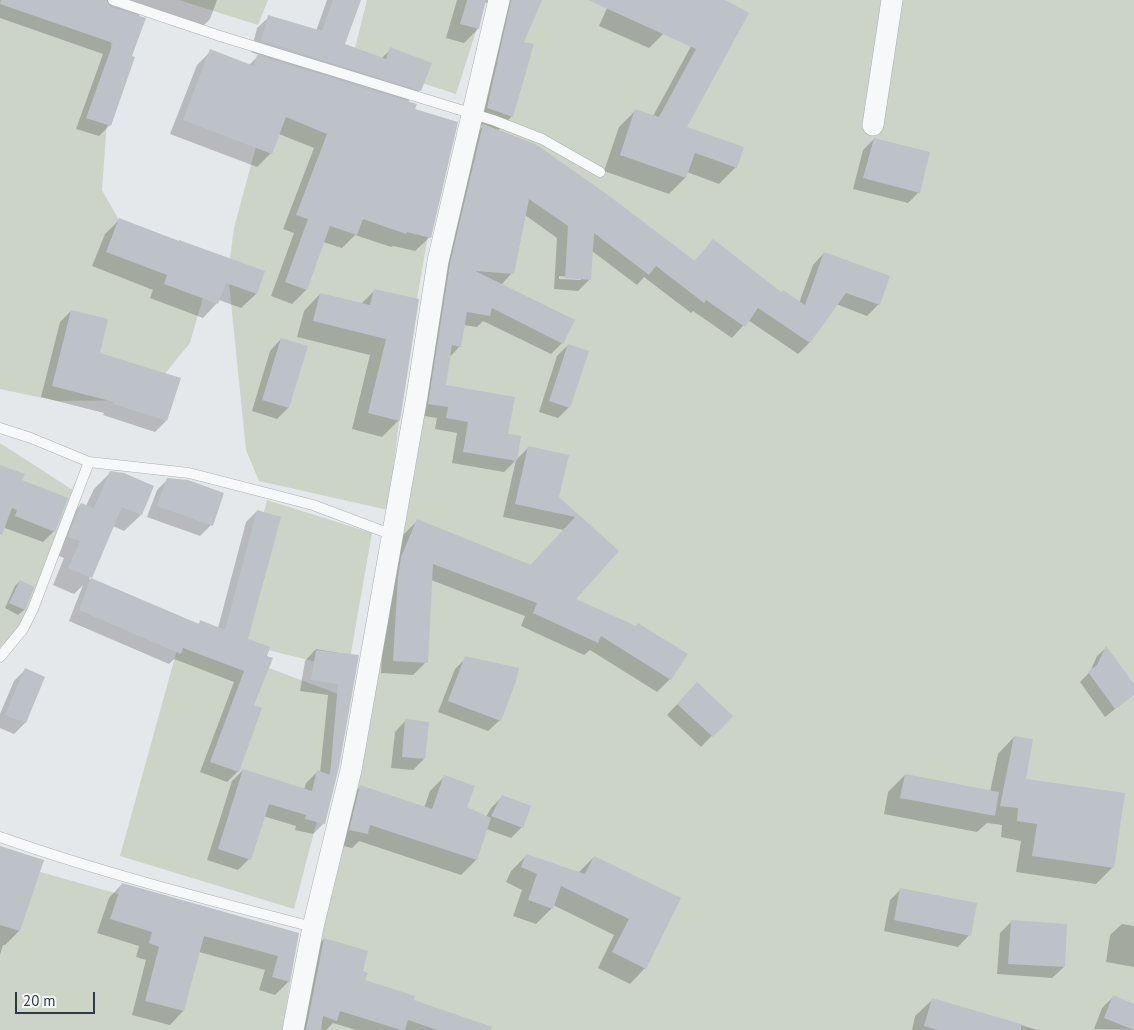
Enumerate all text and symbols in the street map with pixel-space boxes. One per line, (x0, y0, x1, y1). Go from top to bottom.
scale bar (18, 982, 98, 1014)
text: 20 m (23, 991, 56, 1010)

